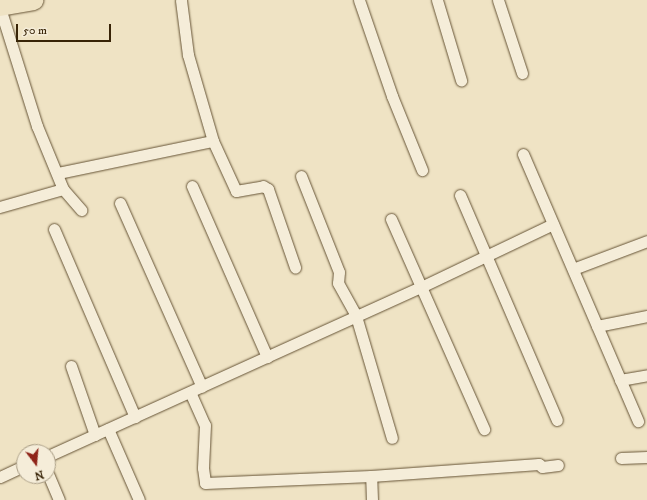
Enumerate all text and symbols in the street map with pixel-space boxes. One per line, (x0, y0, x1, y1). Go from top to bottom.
scale bar (18, 16, 113, 42)
text: 50 m (23, 23, 47, 38)
north arrow (16, 444, 56, 484)
text: N (33, 467, 45, 483)

